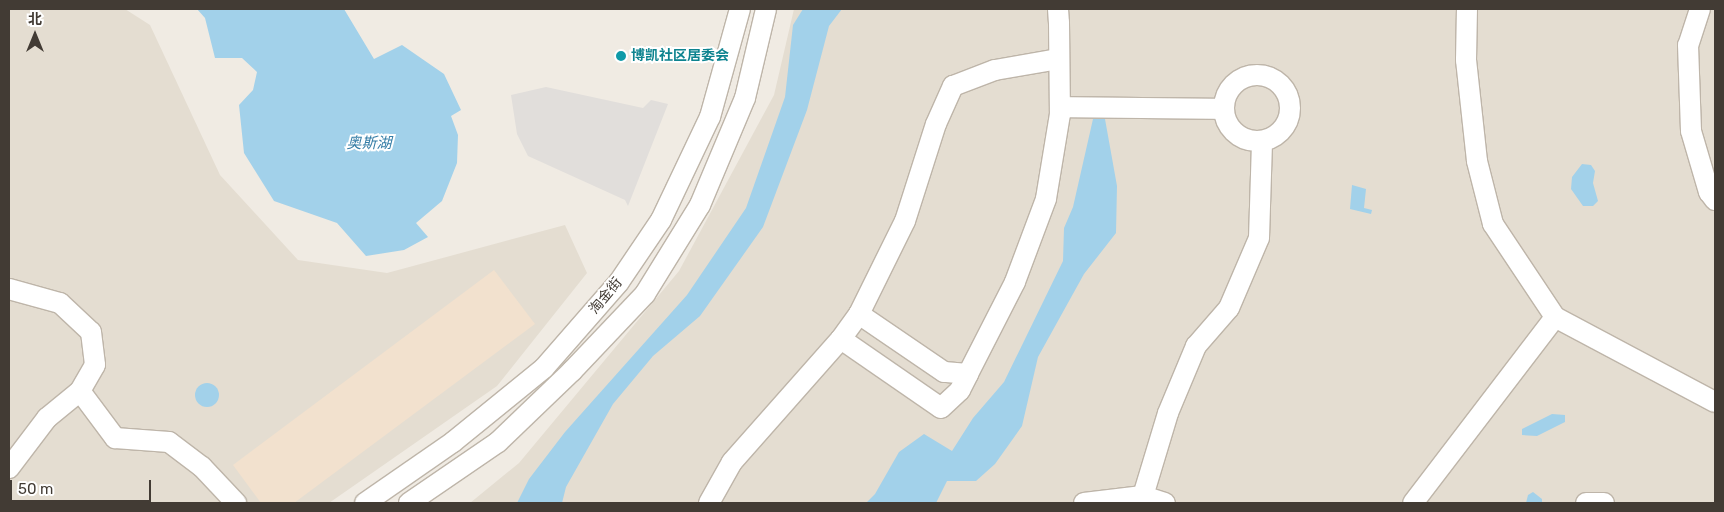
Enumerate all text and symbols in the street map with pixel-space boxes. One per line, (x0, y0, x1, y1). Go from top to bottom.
north arrow (10, 10, 60, 60)
text: 北 (28, 11, 42, 28)
place label: 博凯社区居委会 (631, 48, 729, 64)
marker: 博凯社区居委会 (615, 50, 627, 62)
water label: 奥斯湖 (347, 135, 391, 153)
street label: 淘金街 (586, 275, 626, 317)
scale bar (12, 470, 154, 502)
text: 50 m (18, 480, 53, 498)

